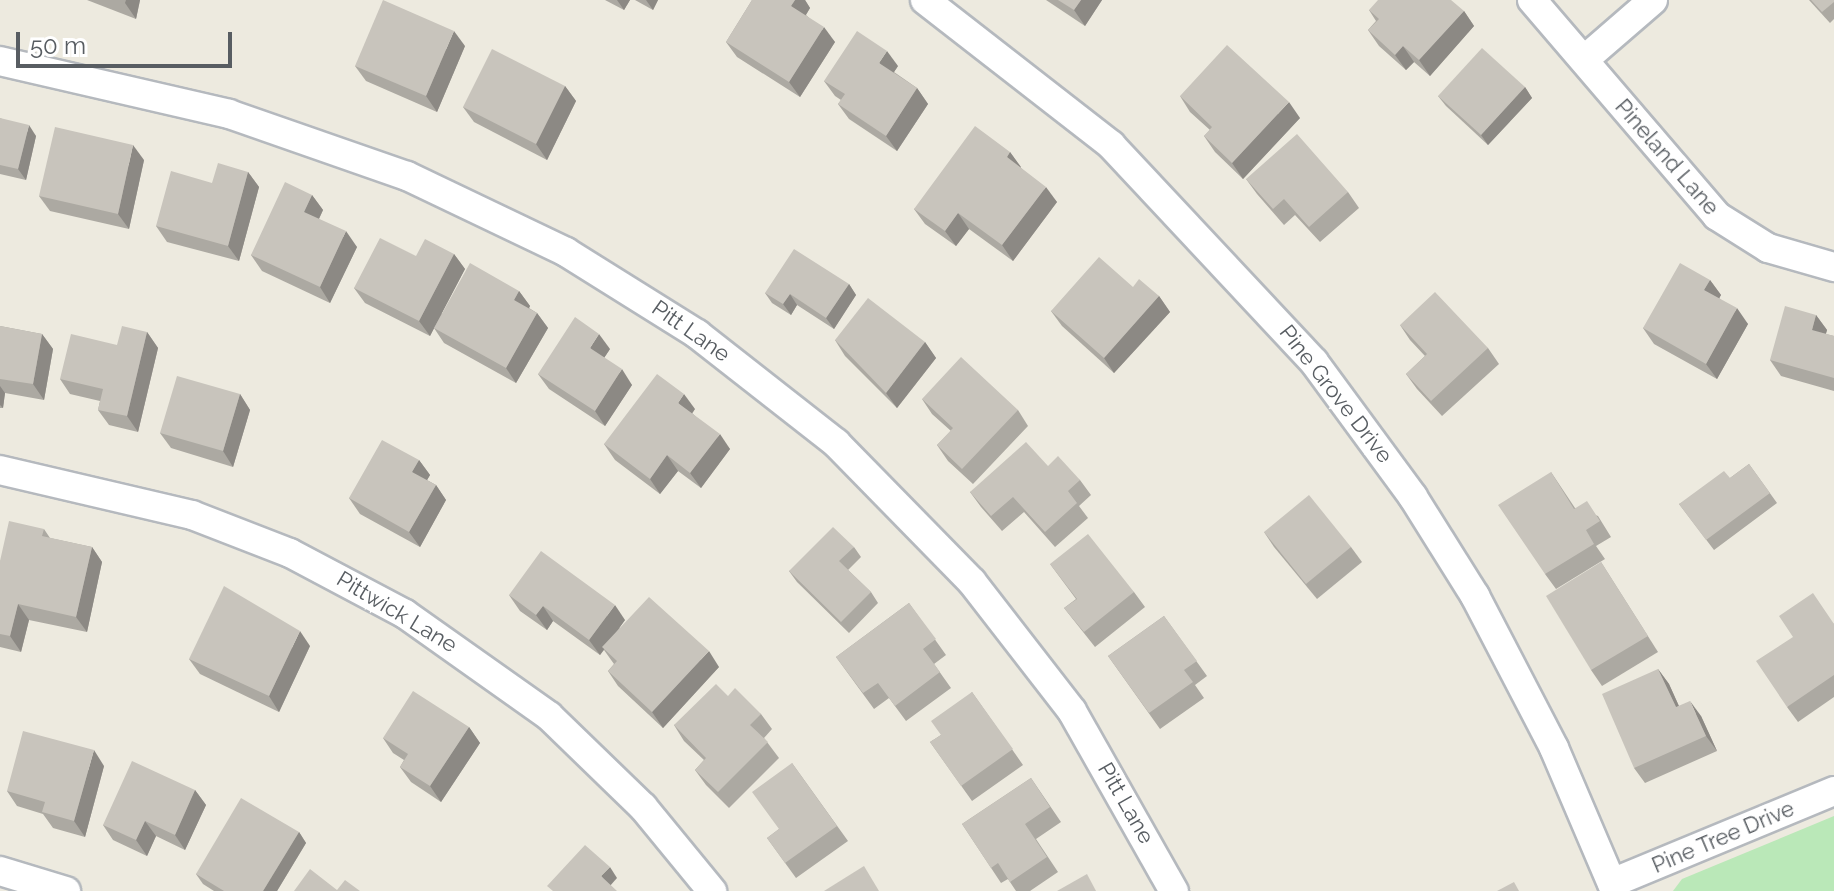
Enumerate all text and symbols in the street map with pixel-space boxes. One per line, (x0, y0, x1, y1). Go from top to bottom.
scale bar (20, 16, 236, 66)
text: 50 m (30, 31, 86, 60)
street label: Pineland Lane (1610, 94, 1724, 220)
street label: Pitt Lane (647, 295, 735, 367)
street label: Pine Grove Drive (1274, 320, 1398, 468)
street label: Pittwick Lane (332, 566, 462, 658)
street label: Pitt Lane (1092, 758, 1160, 848)
street label: Pine Tree Drive (1648, 795, 1798, 879)

